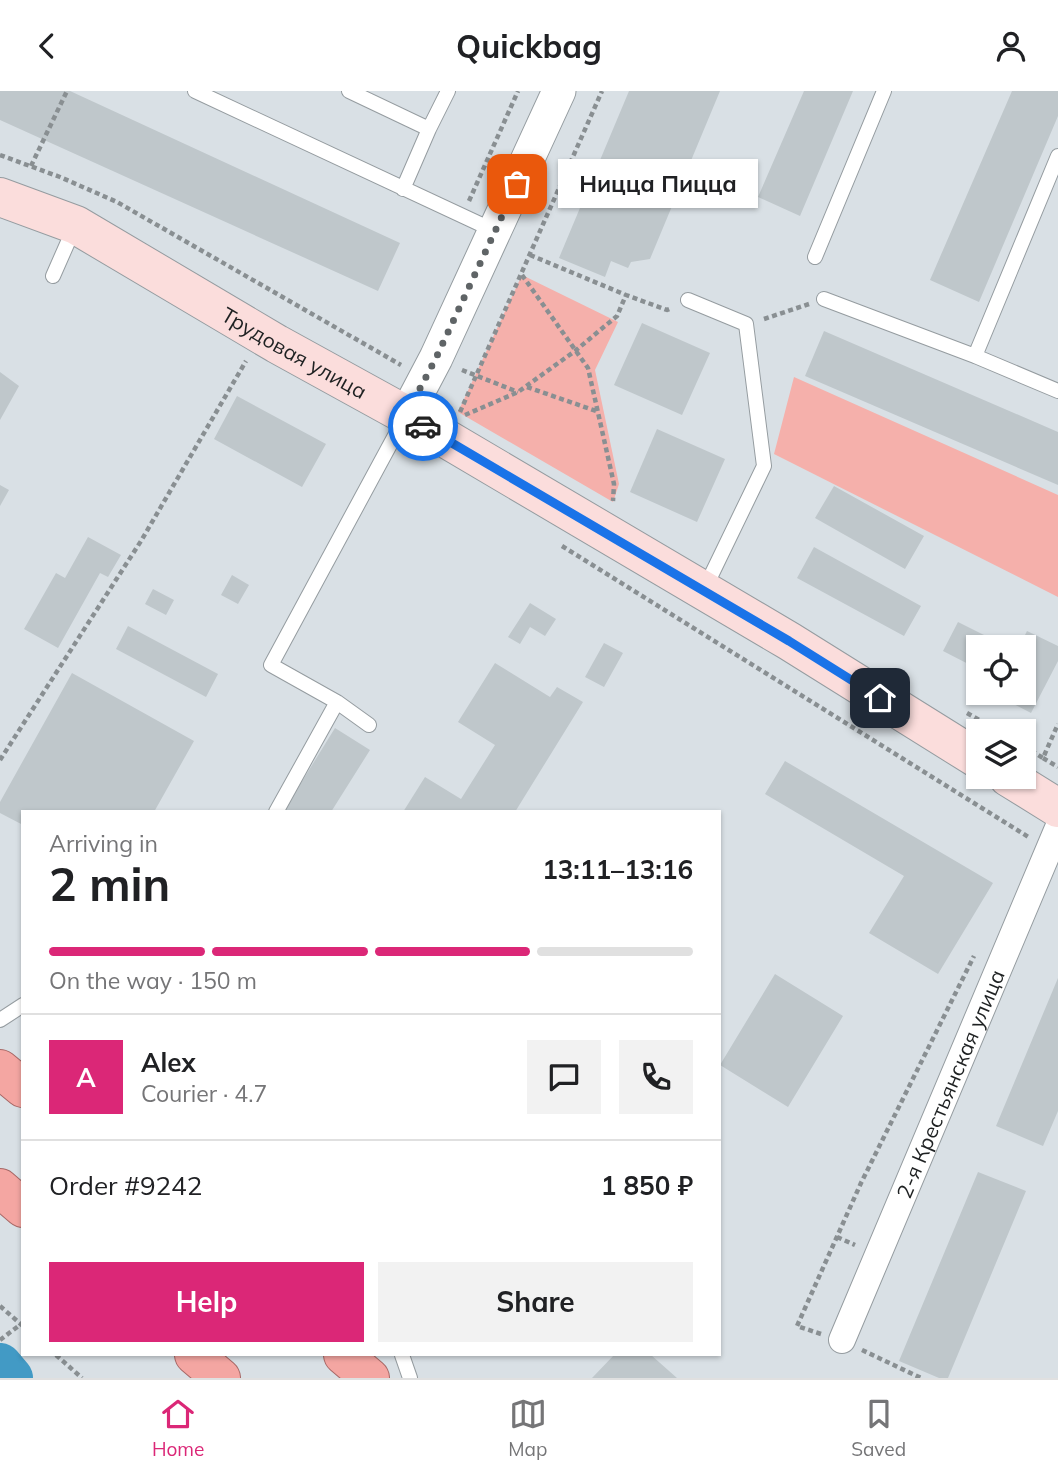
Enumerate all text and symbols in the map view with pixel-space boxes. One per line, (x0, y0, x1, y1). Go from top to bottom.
text: Quickbag (456, 26, 602, 66)
icon: back (28, 27, 66, 65)
icon: person (992, 27, 1030, 65)
pin (487, 154, 547, 214)
callout: Ницца Пицца (559, 159, 758, 209)
icon: bag (498, 165, 536, 203)
text: Ницца Пицца (579, 169, 737, 198)
street label: Трудовая улица (217, 301, 372, 404)
courier (388, 391, 458, 461)
icon: car (404, 407, 442, 445)
map controls (966, 635, 1036, 789)
button: locate (966, 635, 1036, 705)
pin (850, 668, 910, 728)
icon: home (861, 679, 899, 717)
button: layers (966, 719, 1036, 789)
text: Arriving in (49, 829, 158, 858)
text: 13:11–13:16 (542, 853, 693, 886)
text: 2 min (49, 855, 170, 913)
text: On the way · 150 m (49, 966, 257, 995)
street label: 2-я Крестьянская улица (890, 966, 1010, 1202)
button: chat (527, 1040, 601, 1114)
button: phone (619, 1040, 693, 1114)
text: Alex (141, 1046, 196, 1079)
text: A (76, 1061, 96, 1094)
text: Courier · 4.7 (141, 1079, 267, 1108)
text: Order #9242 (49, 1169, 202, 1202)
text: 1 850 ₽ (601, 1169, 693, 1202)
button: Help (49, 1262, 364, 1342)
button: Share (378, 1262, 693, 1342)
tab: Home (152, 1395, 204, 1461)
tab: Map (508, 1395, 547, 1461)
tab: Saved (851, 1395, 906, 1461)

